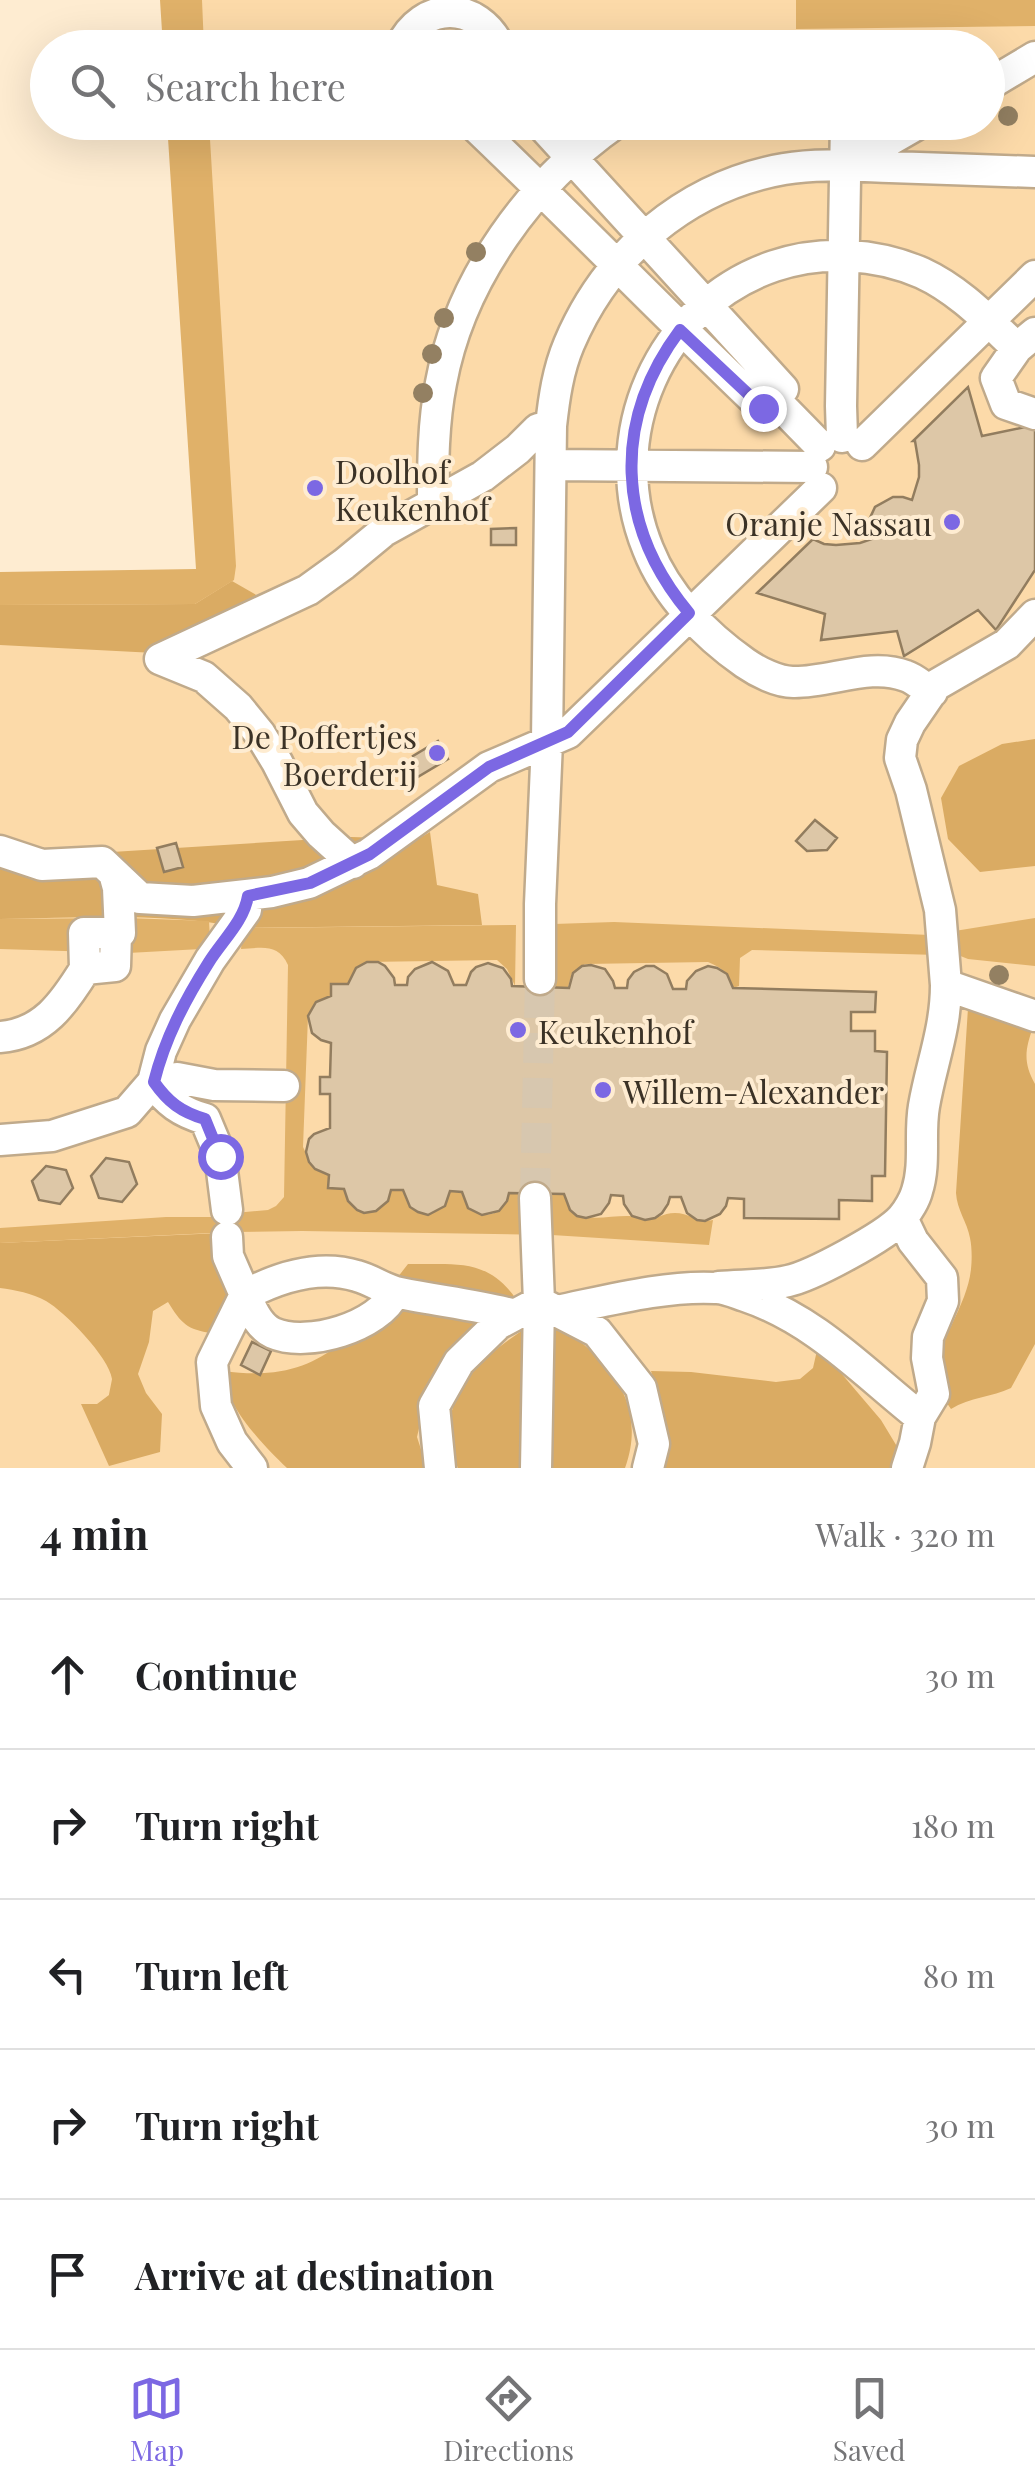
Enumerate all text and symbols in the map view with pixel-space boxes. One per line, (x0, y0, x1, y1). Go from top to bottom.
search box (30, 30, 1005, 140)
icon: search (65, 58, 120, 113)
text: Search here (145, 60, 346, 111)
route end (741, 386, 787, 432)
place label: Doolhof Keukenhof (335, 449, 492, 529)
marker: Doolhof Keukenhof (304, 477, 326, 499)
place label: Oranje Nassau (725, 501, 932, 544)
marker: Oranje Nassau (941, 511, 963, 533)
place label: De Poffertjes Boerderij (232, 714, 417, 794)
marker: De Poffertjes Boerderij (426, 742, 448, 764)
place label: Keukenhof (538, 1009, 695, 1052)
marker: Keukenhof (507, 1019, 529, 1041)
place label: Willem-Alexander (622, 1069, 884, 1112)
marker: Willem-Alexander (592, 1079, 614, 1101)
route start (198, 1134, 244, 1180)
text: 4 min (40, 1505, 149, 1561)
text: Walk · 320 m (816, 1512, 995, 1555)
icon: ahead (40, 1647, 95, 1702)
text: Continue (135, 1649, 297, 1700)
text: 30 m (925, 1653, 995, 1696)
icon: right (40, 1797, 95, 1852)
text: Turn right (135, 1799, 319, 1850)
text: 180 m (911, 1803, 995, 1846)
icon: left (40, 1947, 95, 2002)
text: Turn left (135, 1949, 288, 2000)
text: 80 m (923, 1953, 995, 1996)
icon: right (40, 2097, 95, 2152)
text: Turn right (135, 2099, 319, 2150)
text: 30 m (925, 2103, 995, 2146)
icon: arrive (40, 2247, 95, 2302)
text: Arrive at destination (135, 2249, 494, 2300)
tab: Map (129, 2371, 184, 2468)
tab: Directions (443, 2371, 574, 2468)
tab: Saved (833, 2371, 906, 2468)

